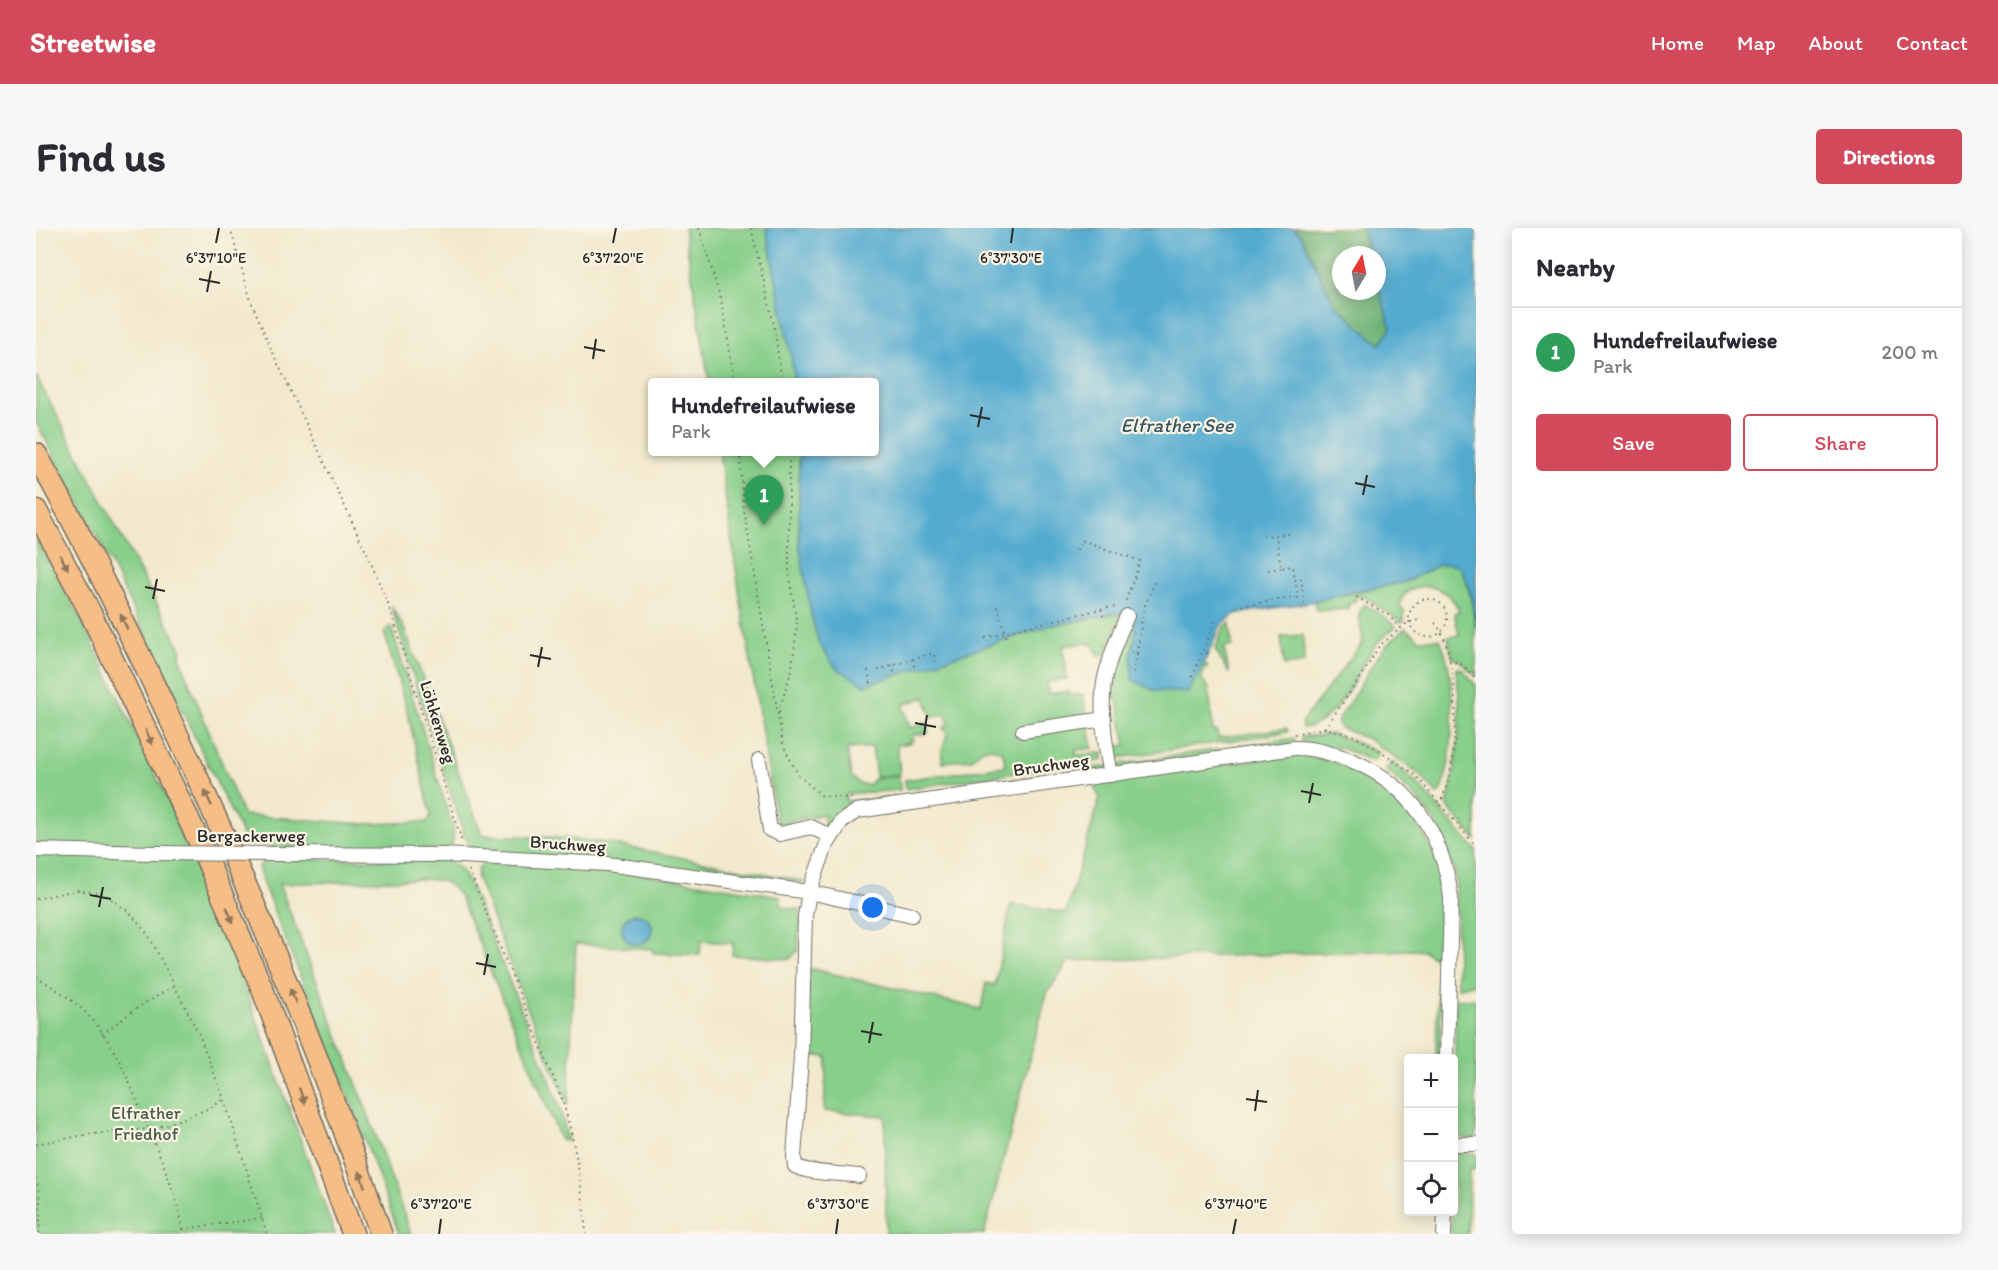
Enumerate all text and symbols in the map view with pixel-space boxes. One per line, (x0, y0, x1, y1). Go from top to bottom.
text: Streetwise (30, 25, 156, 59)
text: Home (1651, 30, 1704, 55)
text: Map (1737, 30, 1776, 55)
text: About (1809, 30, 1863, 55)
text: Contact (1896, 30, 1968, 55)
button: Directions (1816, 129, 1962, 184)
text: Find us (36, 131, 166, 182)
north arrow (1332, 246, 1386, 300)
text: 6°37'10"E (186, 249, 246, 267)
text: 6°37'20"E (582, 249, 644, 267)
text: 6°37'30"E (980, 249, 1042, 267)
text: Nearby (1536, 251, 1615, 283)
text: Hundefreilaufwiese (1593, 327, 1777, 354)
text: 1 (1551, 340, 1560, 364)
text: 200 m (1882, 340, 1938, 364)
text: Park (1593, 354, 1632, 378)
popup (648, 378, 879, 456)
text: Hundefreilaufwiese (671, 392, 856, 419)
water label: Elfrather See (1121, 413, 1235, 437)
button: Save (1536, 414, 1731, 471)
button: Share (1743, 414, 1938, 471)
text: Park (671, 419, 711, 443)
pin: 1 (744, 476, 784, 525)
one-way arrow (58, 553, 68, 571)
one-way arrow (120, 613, 129, 630)
street label: Löhkenweg (415, 678, 461, 767)
one-way arrow (145, 729, 154, 746)
street label: Bruchweg (1012, 749, 1091, 781)
one-way arrow (203, 789, 212, 806)
street label: Bergackerweg (197, 825, 306, 847)
street label: Bruchweg (529, 830, 608, 858)
your location (858, 893, 887, 922)
one-way arrow (225, 906, 235, 924)
one-way arrow (288, 987, 298, 1005)
map controls (1404, 1054, 1458, 1216)
button: + (1404, 1054, 1458, 1108)
one-way arrow (298, 1087, 307, 1105)
park label: Elfrather Friedhof (111, 1102, 182, 1145)
button: − (1404, 1108, 1458, 1162)
button: locate (1404, 1162, 1458, 1216)
one-way arrow (357, 1170, 367, 1188)
text: 6°37'20"E (410, 1195, 472, 1213)
text: 6°37'30"E (807, 1195, 869, 1213)
text: 6°37'40"E (1205, 1195, 1267, 1213)

